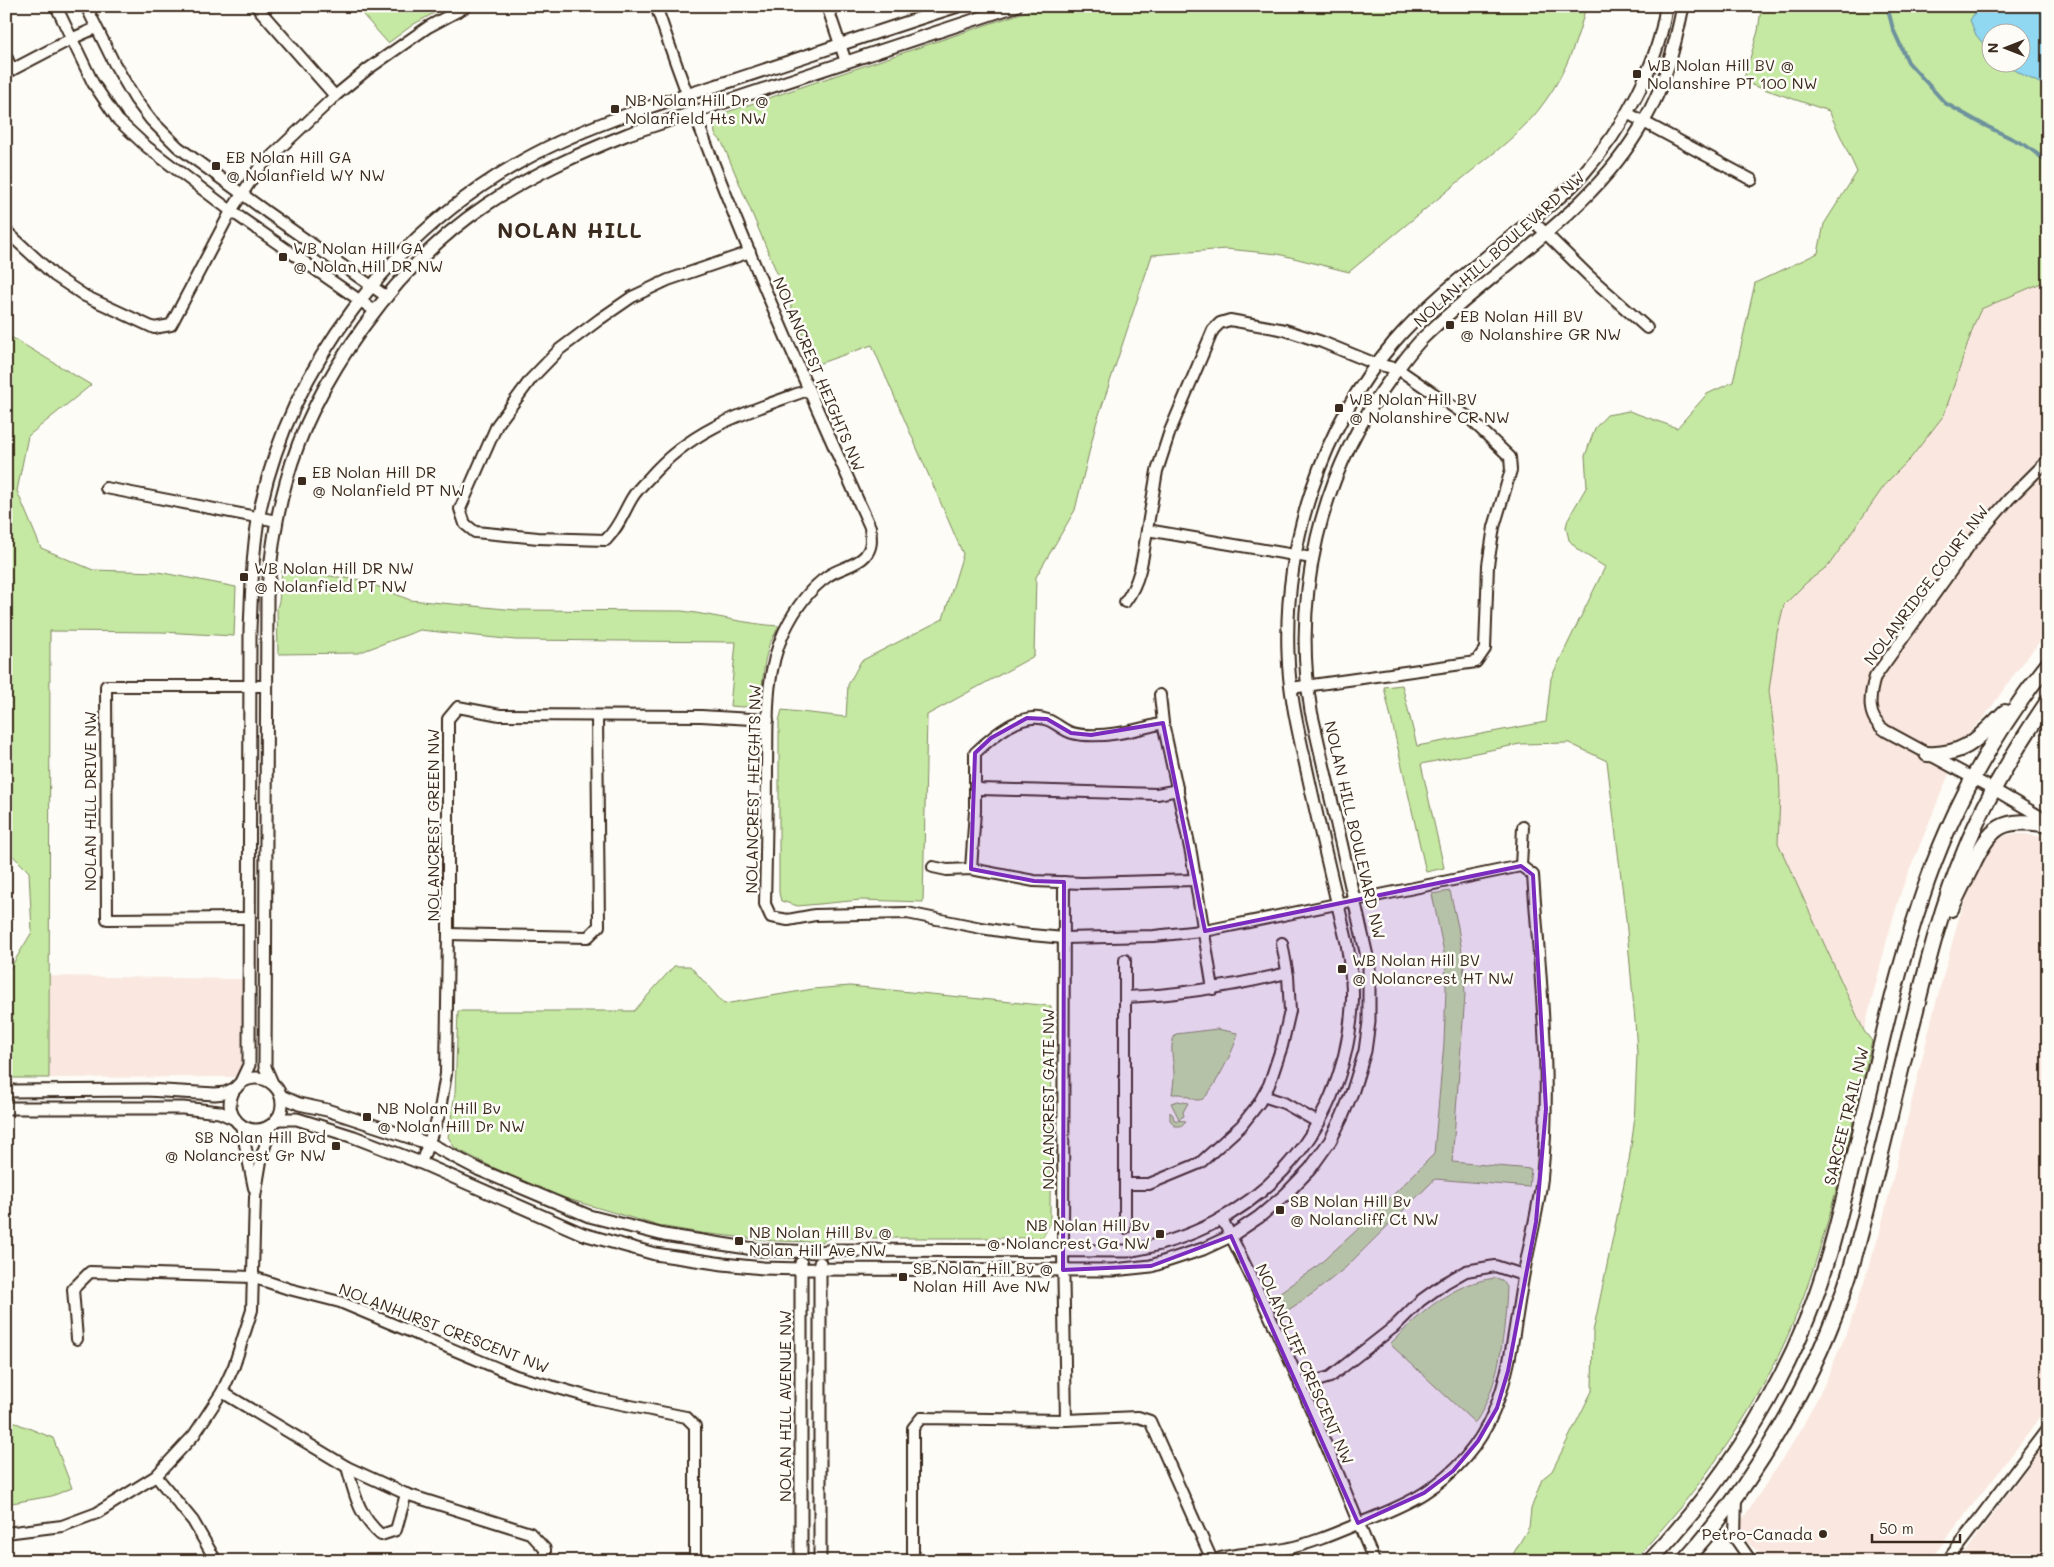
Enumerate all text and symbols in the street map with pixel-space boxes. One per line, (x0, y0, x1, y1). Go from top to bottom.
north arrow (1982, 22, 2032, 72)
text: N (1983, 43, 2002, 53)
place label: WB Nolan Hill BV @ Nolanshire PT 100 NW (1647, 54, 1818, 93)
marker: WB Nolan Hill BV @ Nolanshire PT 100 NW (1631, 68, 1643, 80)
place label: NB Nolan Hill Dr @ Nolanfield Hts NW (625, 89, 769, 128)
marker: NB Nolan Hill Dr @ Nolanfield Hts NW (609, 103, 621, 115)
place label: EB Nolan Hill GA @ Nolanfield WY NW (226, 146, 385, 185)
marker: EB Nolan Hill GA @ Nolanfield WY NW (210, 160, 222, 172)
street label: NOLAN HILL BOULEVARD NW (1409, 166, 1589, 331)
district label: NOLAN HILL (497, 216, 643, 243)
place label: WB Nolan Hill GA @ Nolan Hill DR NW (293, 237, 443, 276)
marker: WB Nolan Hill GA @ Nolan Hill DR NW (277, 251, 289, 263)
street label: NOLANCREST HEIGHTS NW (769, 273, 870, 474)
place label: EB Nolan Hill BV @ Nolanshire GR NW (1460, 305, 1621, 344)
marker: EB Nolan Hill BV @ Nolanshire GR NW (1444, 319, 1456, 331)
place label: WB Nolan Hill BV @ Nolanshire CR NW (1349, 388, 1510, 427)
marker: WB Nolan Hill BV @ Nolanshire CR NW (1333, 402, 1345, 414)
place label: EB Nolan Hill DR @ Nolanfield PT NW (312, 461, 465, 500)
marker: EB Nolan Hill DR @ Nolanfield PT NW (296, 475, 308, 487)
street label: NOLANRIDGE COURT NW (1859, 500, 1993, 669)
place label: WB Nolan Hill DR NW @ Nolanfield PT NW (254, 557, 414, 596)
marker: WB Nolan Hill DR NW @ Nolanfield PT NW (238, 571, 250, 583)
street label: NOLANCREST HEIGHTS NW (740, 684, 765, 894)
street label: NOLAN HILL DRIVE NW (79, 711, 100, 891)
street label: NOLAN HILL BOULEVARD NW (1320, 719, 1391, 941)
street label: NOLANCREST GREEN NW (422, 729, 443, 921)
place label: WB Nolan Hill BV @ Nolancrest HT NW (1352, 949, 1514, 988)
marker: WB Nolan Hill BV @ Nolancrest HT NW (1336, 963, 1348, 975)
street label: NOLANCREST GATE NW (1037, 1008, 1058, 1190)
street label: SARCEE TRAIL NW (1818, 1045, 1873, 1187)
place label: NB Nolan Hill Bv @ Nolan Hill Dr NW (377, 1097, 525, 1136)
marker: NB Nolan Hill Bv @ Nolan Hill Dr NW (361, 1111, 373, 1123)
place label: SB Nolan Hill Bvd @ Nolancrest Gr NW (164, 1126, 326, 1165)
marker: SB Nolan Hill Bvd @ Nolancrest Gr NW (330, 1140, 342, 1152)
place label: SB Nolan Hill Bv @ Nolancliff Ct NW (1290, 1190, 1439, 1229)
marker: SB Nolan Hill Bv @ Nolancliff Ct NW (1274, 1204, 1286, 1216)
place label: NB Nolan Hill Bv @ Nolancrest Ga NW (986, 1214, 1150, 1253)
place label: NB Nolan Hill Bv @ Nolan Hill Ave NW (749, 1221, 892, 1260)
marker: NB Nolan Hill Bv @ Nolancrest Ga NW (1154, 1228, 1166, 1240)
marker: NB Nolan Hill Bv @ Nolan Hill Ave NW (733, 1235, 745, 1247)
place label: SB Nolan Hill Bv @ Nolan Hill Ave NW (913, 1257, 1053, 1296)
street label: NOLANCLIFF CRESCENT NW (1252, 1260, 1359, 1468)
marker: SB Nolan Hill Bv @ Nolan Hill Ave NW (897, 1271, 909, 1283)
street label: NOLANHURST CRESCENT NW (336, 1278, 552, 1377)
street label: NOLAN HILL AVENUE NW (774, 1310, 795, 1502)
scale bar (1872, 1512, 1959, 1544)
text: 50 m (1879, 1518, 1914, 1538)
place label: Petro-Canada (1702, 1523, 1813, 1544)
marker: Petro-Canada (1817, 1528, 1829, 1540)

